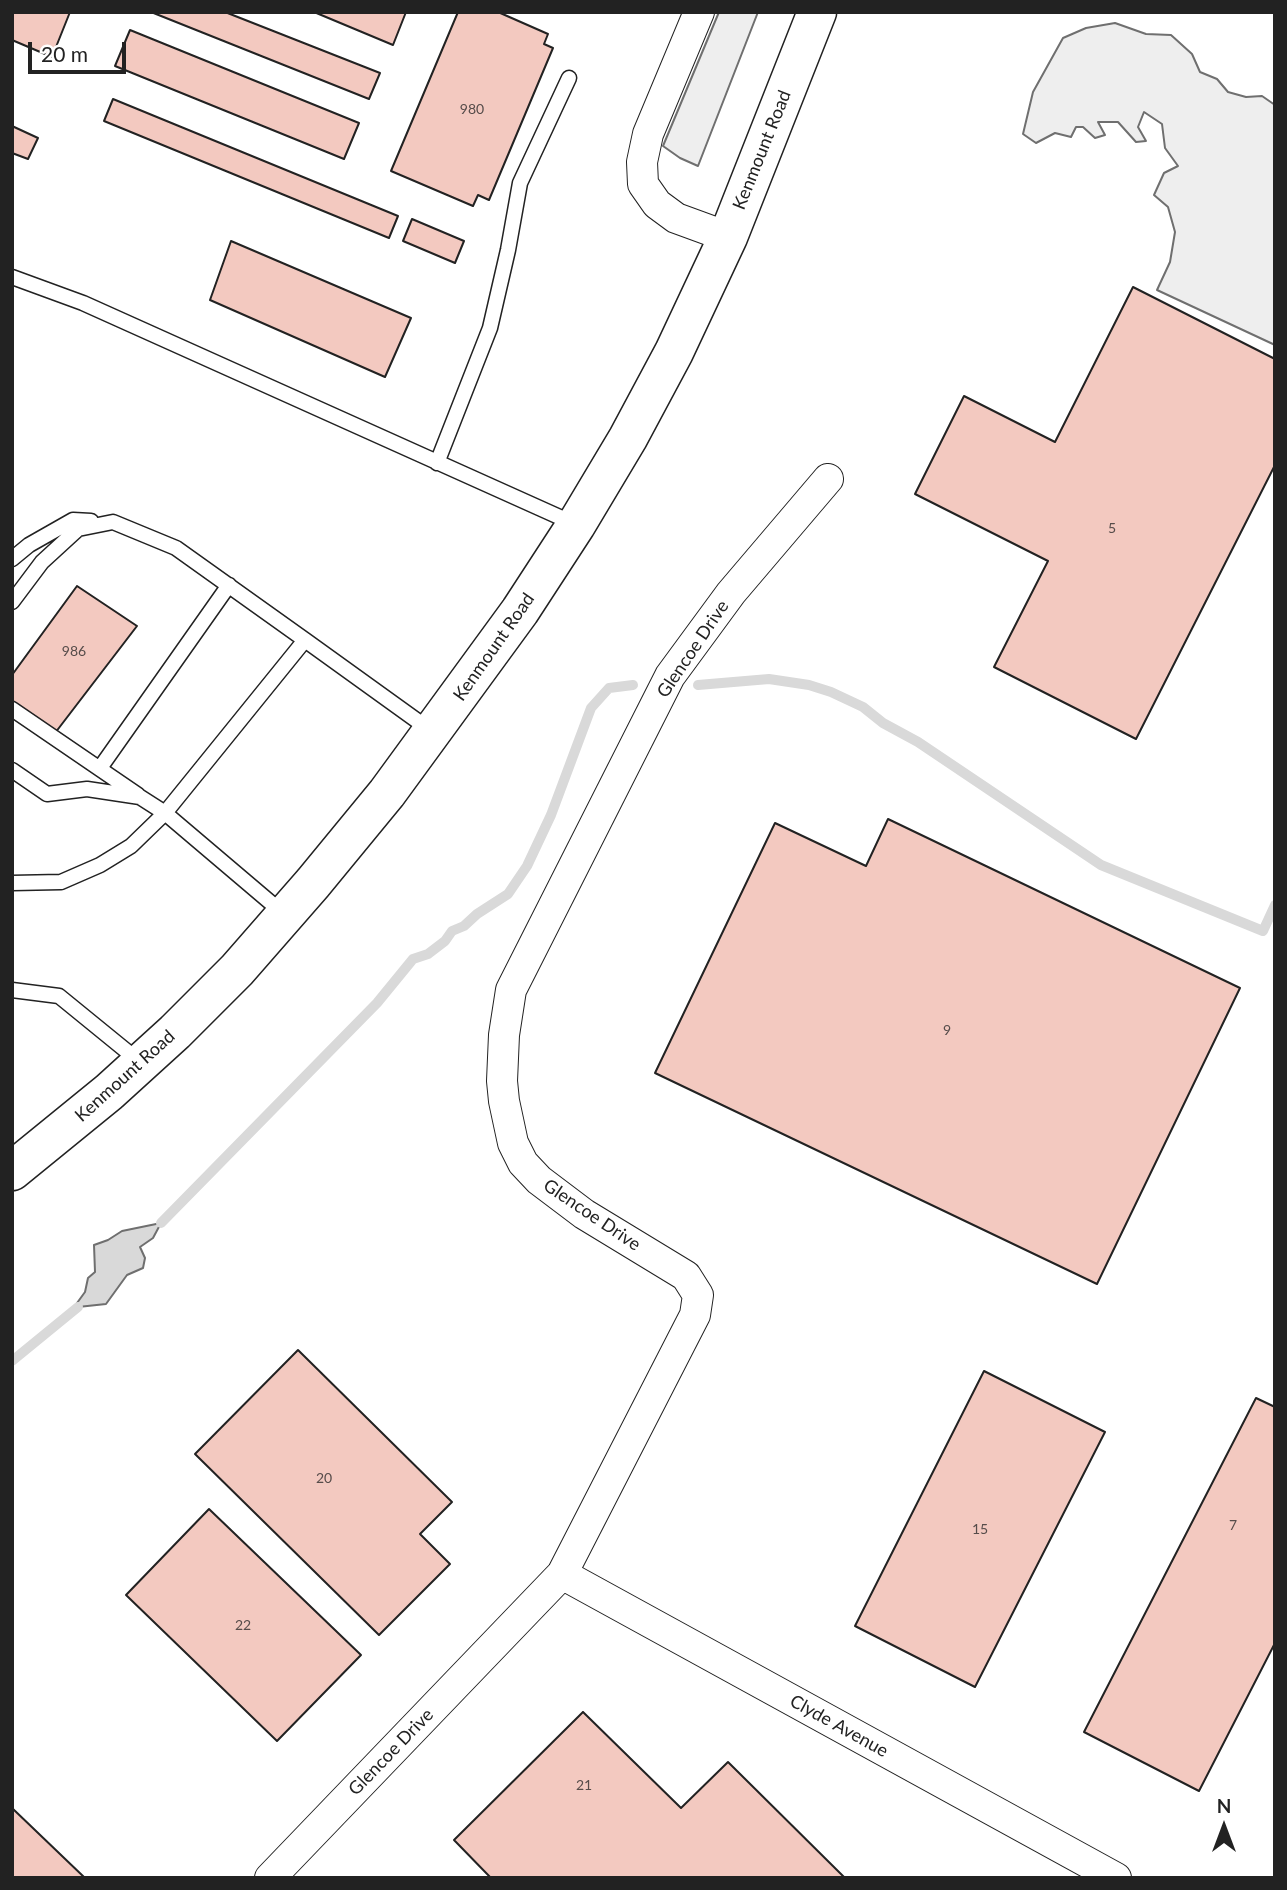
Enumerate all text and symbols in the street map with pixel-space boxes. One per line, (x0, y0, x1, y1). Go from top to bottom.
scale bar (32, 28, 130, 72)
text: 20 m (41, 41, 88, 66)
street label: Kenmount Road (728, 87, 796, 213)
house number: 980 (460, 101, 484, 117)
house number: 5 (1108, 520, 1116, 536)
street label: Kenmount Road (449, 589, 539, 705)
street label: Glencoe Drive (653, 596, 733, 702)
house number: 986 (62, 643, 86, 659)
house number: 9 (943, 1022, 951, 1038)
street label: Kenmount Road (71, 1026, 179, 1126)
street label: Glencoe Drive (539, 1175, 645, 1255)
house number: 20 (316, 1470, 332, 1486)
house number: 7 (1229, 1517, 1237, 1533)
house number: 15 (972, 1521, 988, 1537)
house number: 22 (235, 1617, 251, 1633)
street label: Clyde Avenue (786, 1690, 892, 1762)
street label: Glencoe Drive (344, 1704, 438, 1800)
house number: 21 (576, 1777, 592, 1793)
north arrow (1189, 1792, 1259, 1862)
text: N (1217, 1794, 1231, 1817)

